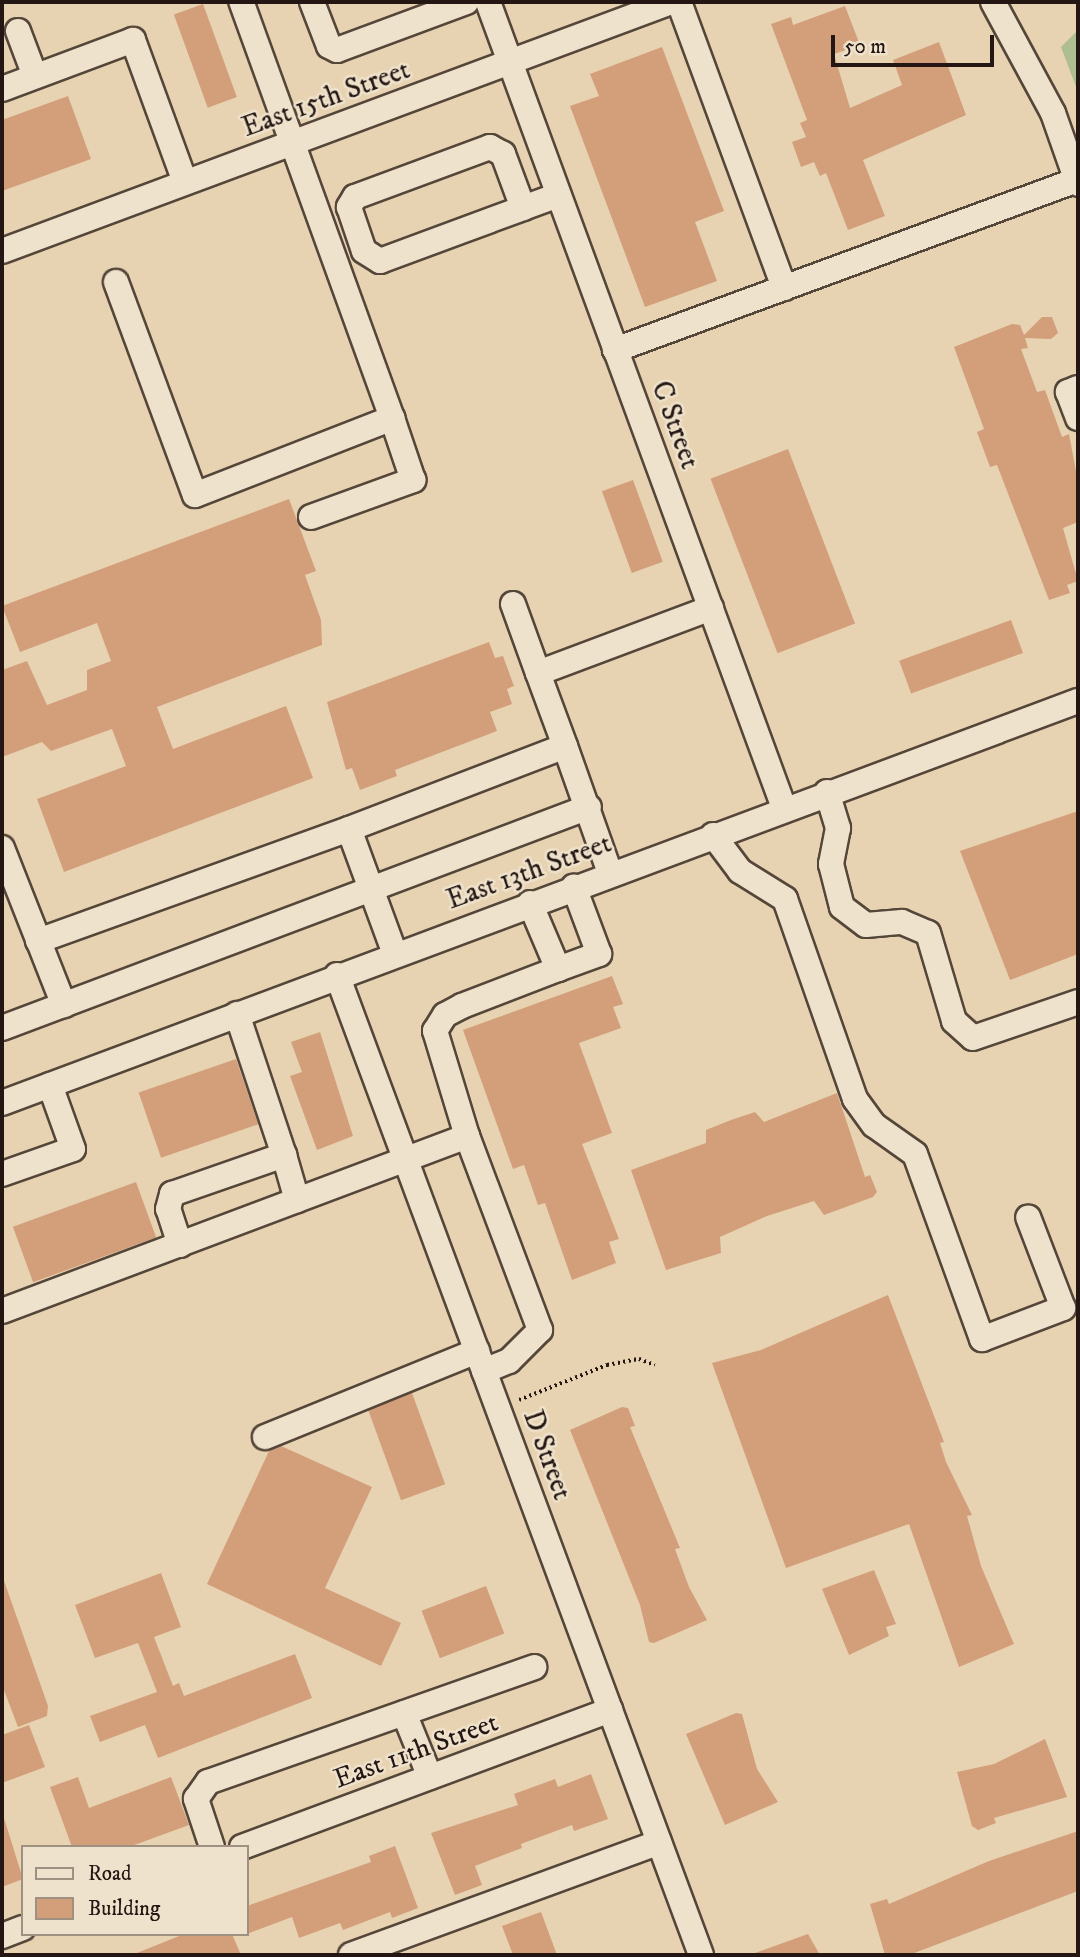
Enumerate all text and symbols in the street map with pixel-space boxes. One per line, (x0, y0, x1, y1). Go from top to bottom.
scale bar (835, 21, 998, 65)
text: 50 m (844, 34, 886, 60)
street label: East 15th Street (238, 53, 414, 145)
street label: C Street (644, 377, 706, 473)
street label: East 13th Street (442, 827, 616, 917)
street label: D Street (515, 1406, 579, 1504)
street label: East 11th Street (329, 1706, 503, 1796)
legend (21, 1845, 248, 1936)
text: Road (88, 1861, 132, 1887)
text: Building (88, 1896, 160, 1922)

